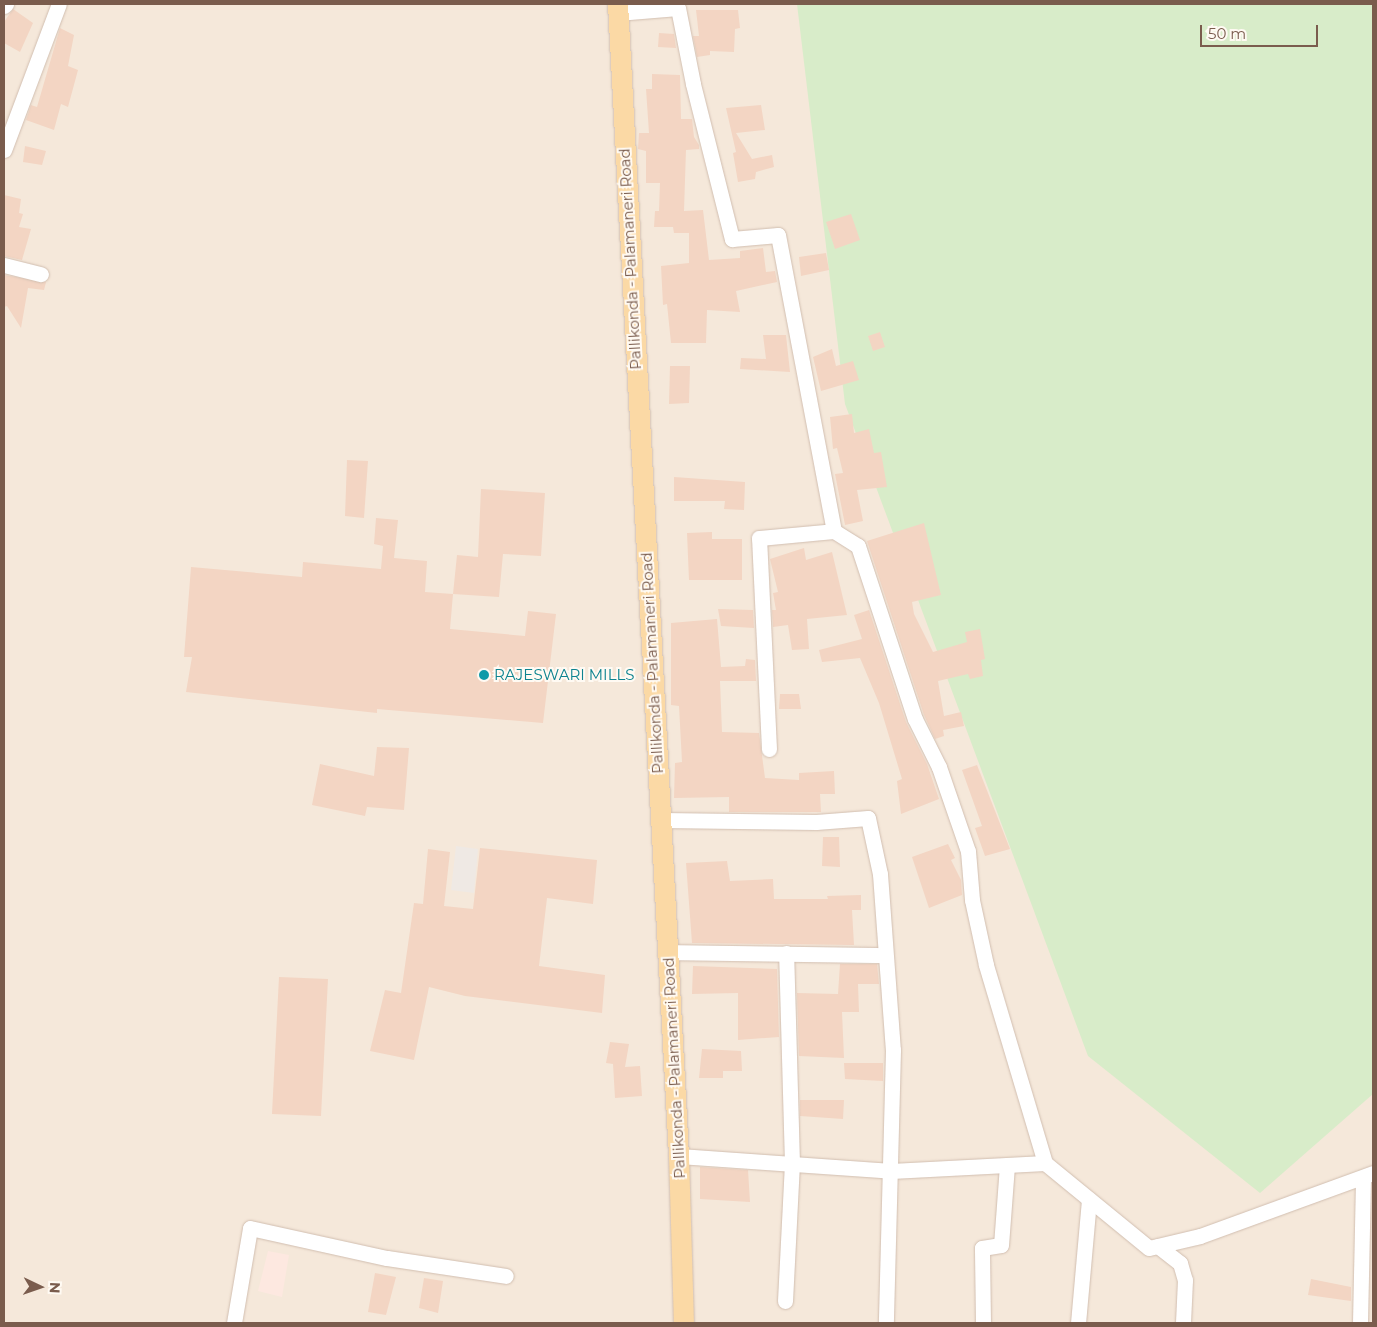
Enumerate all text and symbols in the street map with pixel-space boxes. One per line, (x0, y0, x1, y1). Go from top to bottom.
scale bar (1202, 15, 1320, 47)
text: 50 m (1208, 24, 1246, 43)
street label: Pallikonda - Palamaneri Road (615, 148, 645, 370)
street label: Pallikonda - Palamaneri Road (637, 552, 667, 774)
place label: RAJESWARI MILLS (494, 666, 634, 684)
marker: RAJESWARI MILLS (478, 669, 490, 681)
street label: Pallikonda - Palamaneri Road (659, 957, 689, 1179)
north arrow (15, 1262, 65, 1312)
text: N (46, 1282, 64, 1294)

